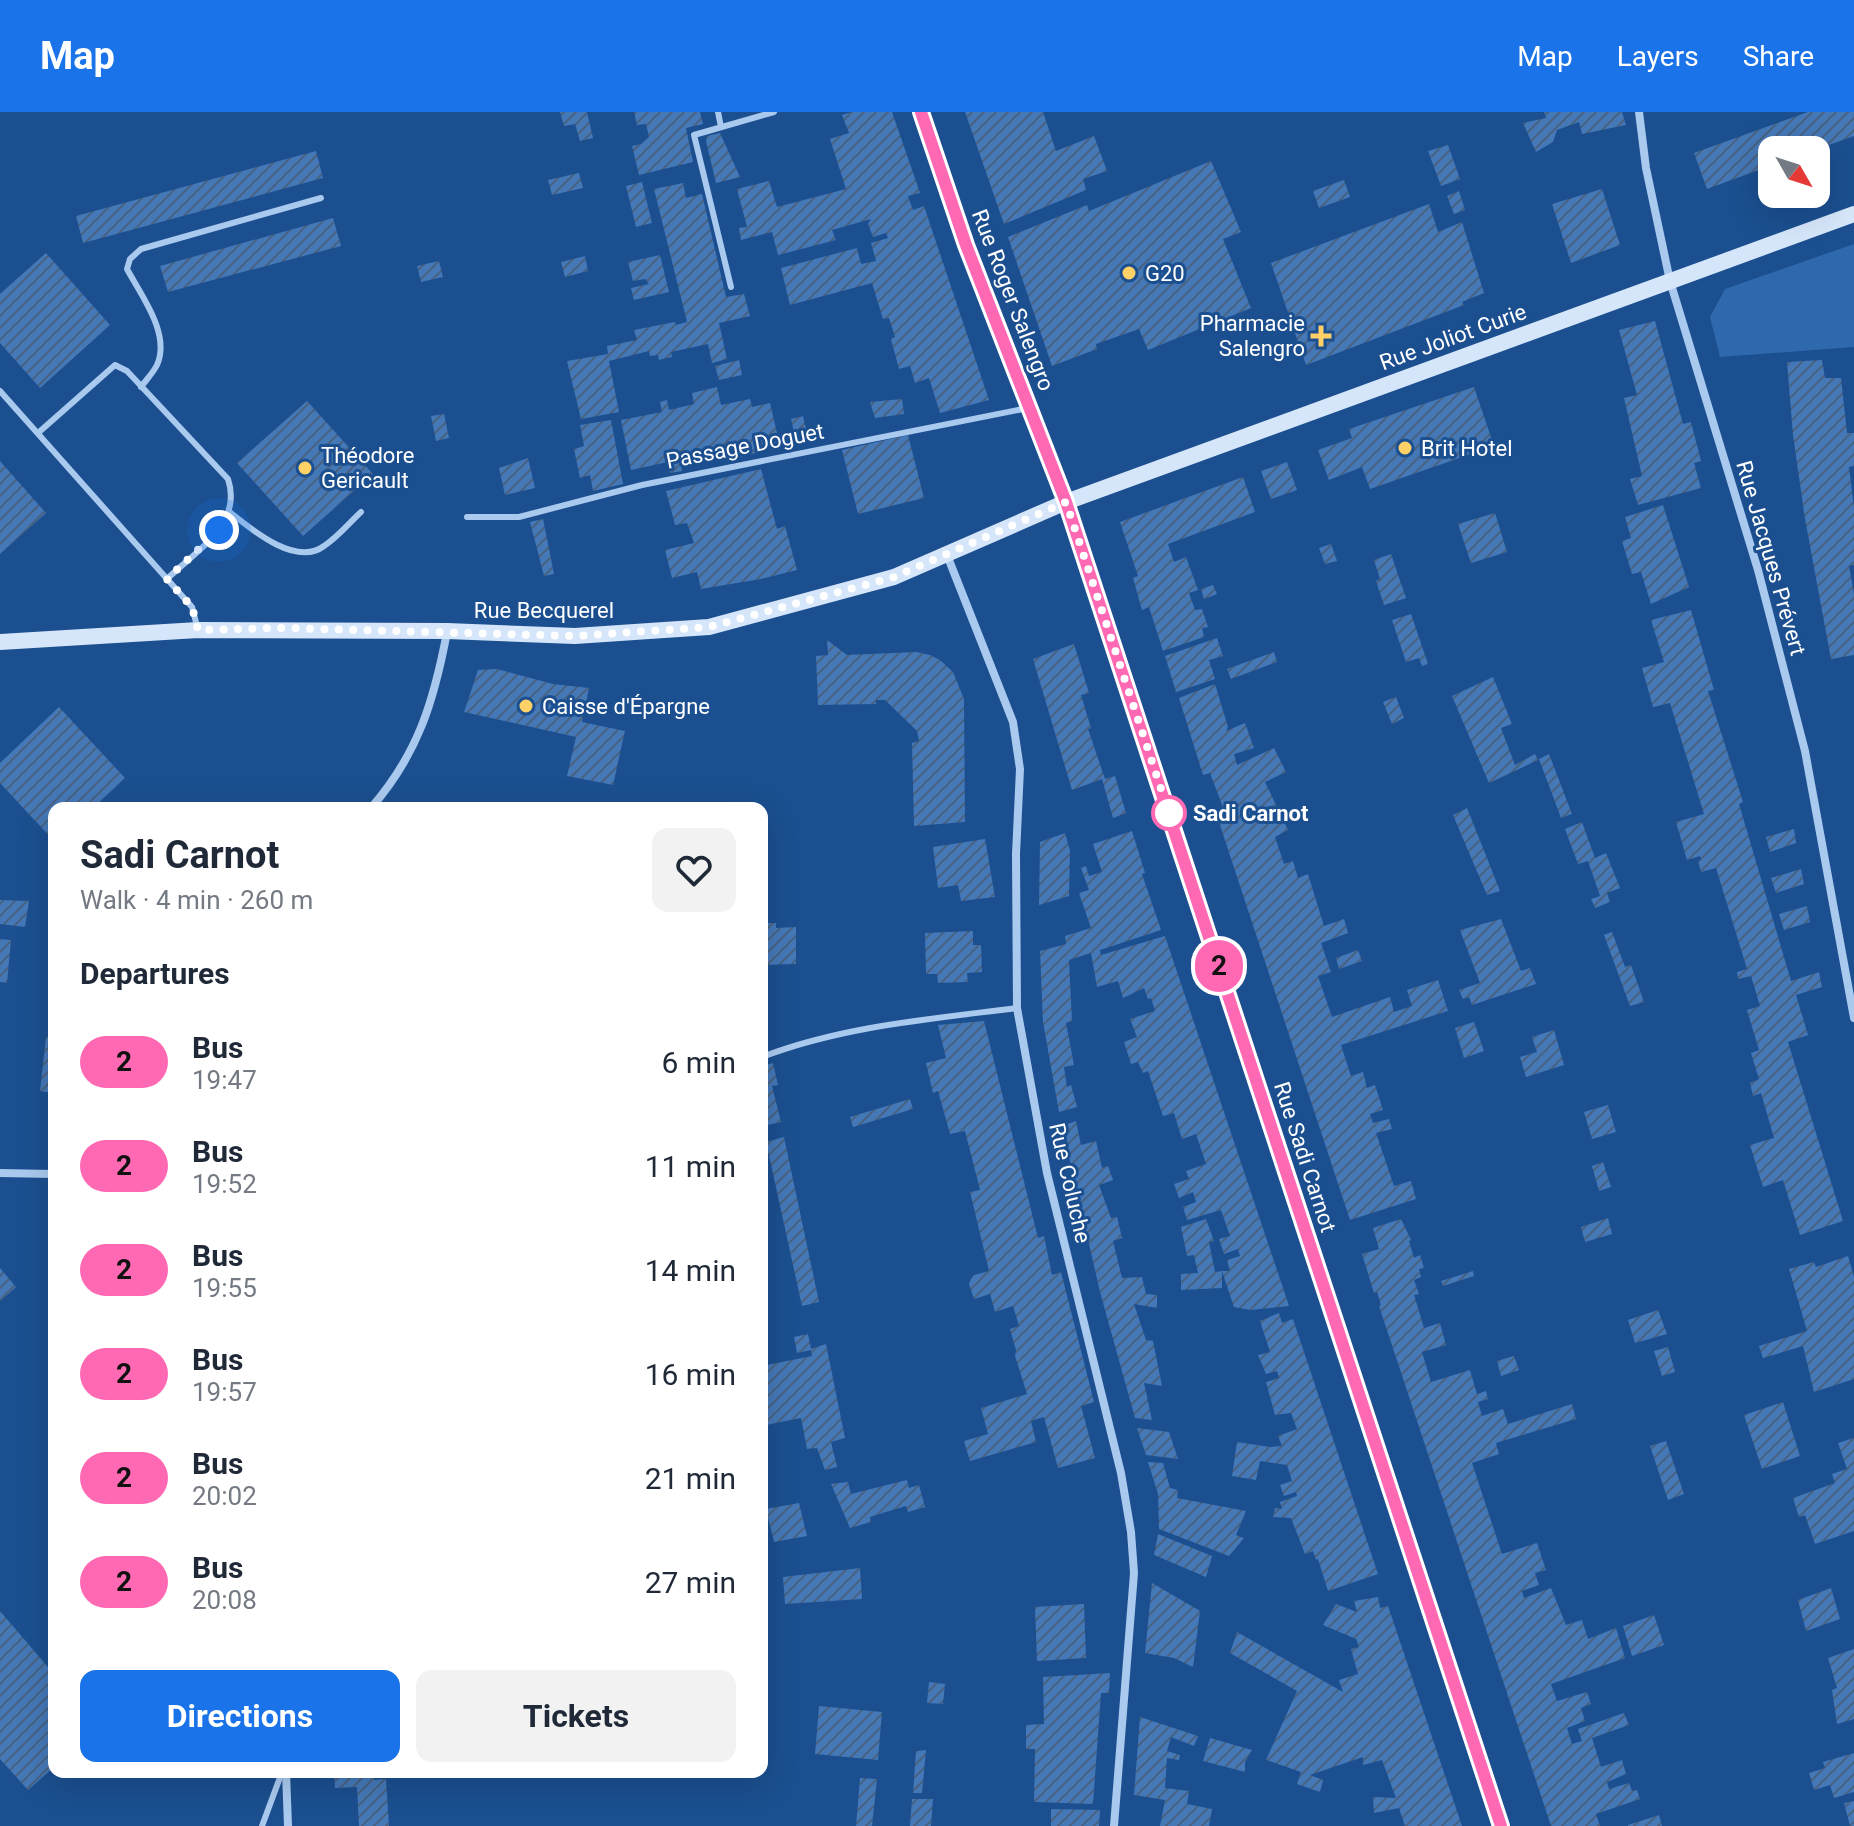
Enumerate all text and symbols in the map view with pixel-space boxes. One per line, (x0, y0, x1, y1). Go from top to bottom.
text: Map (40, 34, 115, 78)
text: Map (1517, 40, 1573, 73)
text: Layers (1617, 40, 1699, 73)
text: Share (1743, 40, 1814, 73)
north arrow (1758, 136, 1830, 208)
map controls (1758, 136, 1830, 208)
street label: Rue Roger Salengro (967, 206, 1059, 394)
place label: G20 (1145, 261, 1185, 286)
marker: G20 (1120, 264, 1138, 282)
street label: Rue Joliot Curie (1376, 299, 1530, 375)
place label: Pharmacie Salengro (1200, 311, 1305, 361)
marker: Pharmacie Salengro (1312, 327, 1330, 345)
street label: Passage Doguet (664, 418, 826, 474)
place label: Brit Hotel (1421, 436, 1513, 461)
marker: Brit Hotel (1396, 439, 1414, 457)
place label: Théodore Gericault (321, 443, 414, 493)
street label: Rue Jacques Prévert (1731, 458, 1811, 658)
marker: Théodore Gericault (296, 459, 314, 477)
your location (199, 510, 239, 550)
street label: Rue Becquerel (474, 598, 614, 623)
place label: Caisse d'Épargne (542, 694, 710, 719)
marker: Caisse d'Épargne (517, 697, 535, 715)
marker: Sadi Carnot (1152, 796, 1186, 830)
place label: Sadi Carnot (1193, 801, 1309, 826)
button: heart (652, 828, 736, 912)
text: Sadi Carnot (80, 833, 279, 877)
text: Walk · 4 min · 260 m (80, 885, 313, 915)
line badge: 2 (1193, 940, 1245, 992)
text: 2 (1211, 949, 1227, 982)
text: Departures (80, 956, 230, 991)
text: Bus (192, 1030, 243, 1065)
text: 2 (116, 1045, 132, 1078)
text: 6 min (662, 1045, 736, 1080)
text: 19:47 (192, 1065, 257, 1095)
street label: Rue Sadi Carnot (1269, 1079, 1341, 1235)
street label: Rue Coluche (1044, 1121, 1096, 1245)
text: Bus (192, 1134, 243, 1169)
text: 2 (116, 1149, 132, 1182)
text: 11 min (645, 1149, 736, 1184)
text: 19:52 (192, 1169, 257, 1199)
text: Bus (192, 1238, 243, 1273)
text: 2 (116, 1253, 132, 1286)
text: 14 min (645, 1253, 736, 1288)
text: 19:55 (192, 1273, 257, 1303)
text: Bus (192, 1342, 243, 1377)
text: 2 (116, 1357, 132, 1390)
text: 16 min (645, 1357, 736, 1392)
text: 19:57 (192, 1377, 257, 1407)
text: Bus (192, 1446, 243, 1481)
text: 2 (116, 1461, 132, 1494)
text: 21 min (645, 1461, 736, 1496)
text: 20:02 (192, 1481, 257, 1511)
text: Bus (192, 1550, 243, 1585)
text: 2 (116, 1565, 132, 1598)
text: 27 min (645, 1565, 736, 1600)
text: 20:08 (192, 1585, 257, 1615)
button: Directions (80, 1670, 400, 1762)
button: Tickets (416, 1670, 736, 1762)

